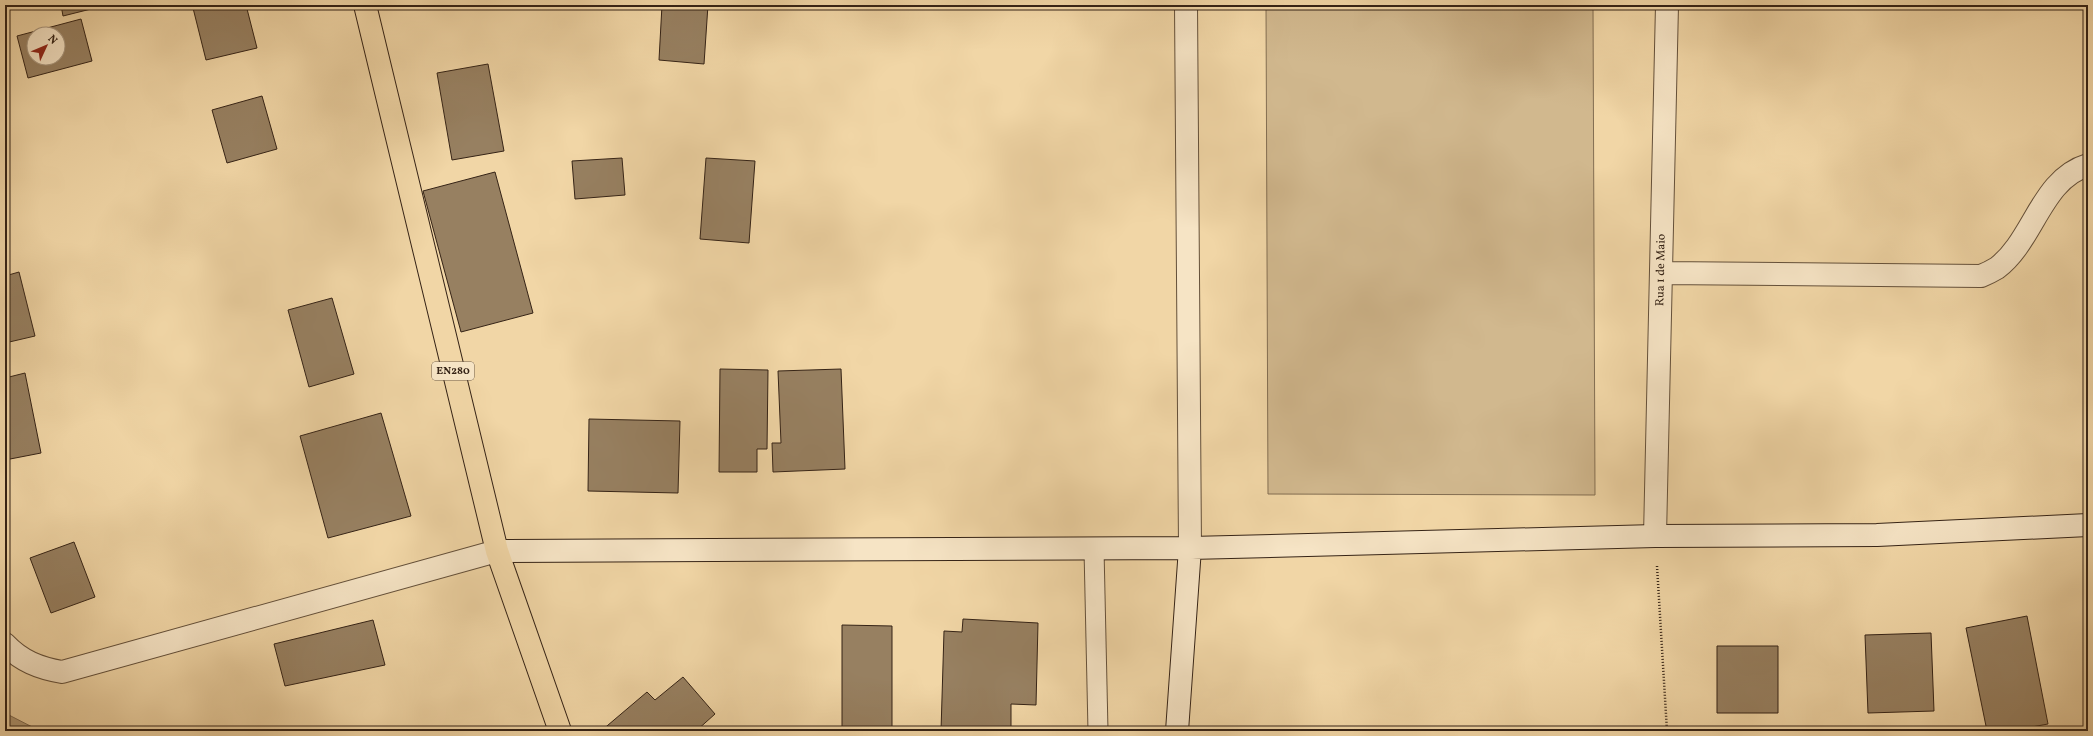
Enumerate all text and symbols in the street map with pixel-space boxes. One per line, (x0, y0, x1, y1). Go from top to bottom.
north arrow (26, 26, 66, 66)
text: N (44, 32, 60, 48)
street label: Rua 1 de Maio (1652, 234, 1670, 306)
road number: EN280 (432, 362, 474, 380)

